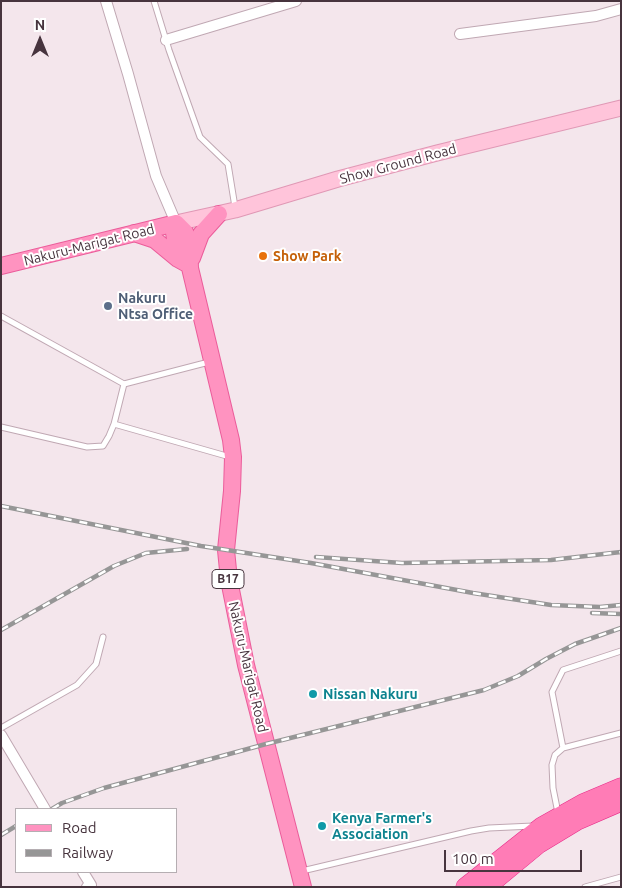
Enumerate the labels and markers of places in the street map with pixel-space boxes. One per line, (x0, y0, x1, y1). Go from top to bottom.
place label: Show Park (273, 248, 342, 264)
marker: Show Park (257, 250, 269, 262)
place label: Nakuru Ntsa Office (118, 290, 193, 322)
marker: Nakuru Ntsa Office (102, 300, 114, 312)
place label: Nissan Nakuru (323, 686, 418, 702)
marker: Nissan Nakuru (307, 688, 319, 700)
place label: Kenya Farmer's Association (332, 810, 432, 842)
marker: Kenya Farmer's Association (316, 820, 328, 832)

